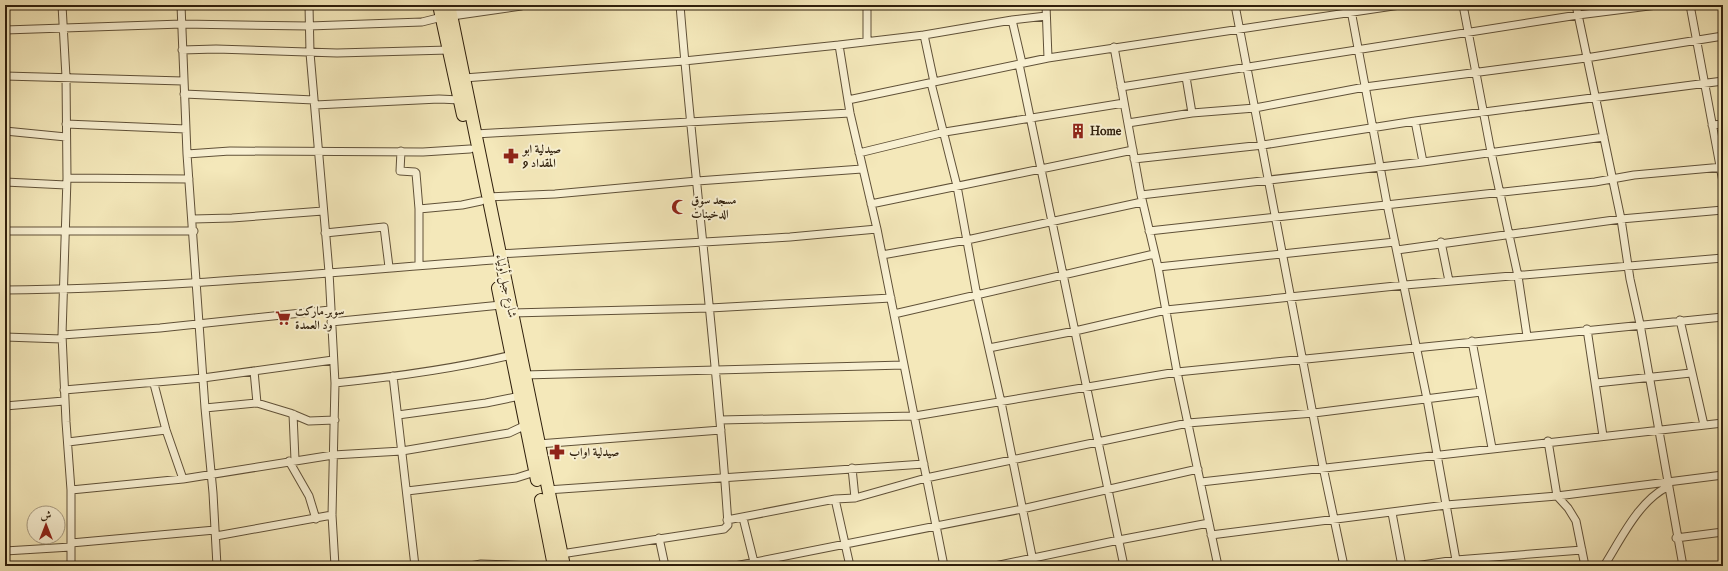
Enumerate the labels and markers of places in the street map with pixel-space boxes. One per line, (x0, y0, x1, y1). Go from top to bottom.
building icon: Home (1069, 122, 1087, 140)
place label: Home (1090, 124, 1122, 139)
place label: صيدلية ابو المقداد 9 (521, 142, 561, 171)
pharmacy icon: صيدلية ابو المقداد 9 (502, 147, 520, 165)
place label: مسجد سوق الدخينات (691, 193, 737, 222)
mosque icon: مسجد سوق الدخينات (670, 198, 688, 216)
place label: سوبر ماركت ود العمدة (295, 304, 344, 333)
supermarket icon: سوبر ماركت ود العمدة (274, 309, 292, 327)
pharmacy icon: صيدلية اواب (548, 443, 566, 461)
place label: صيدلية اواب (569, 445, 619, 460)

